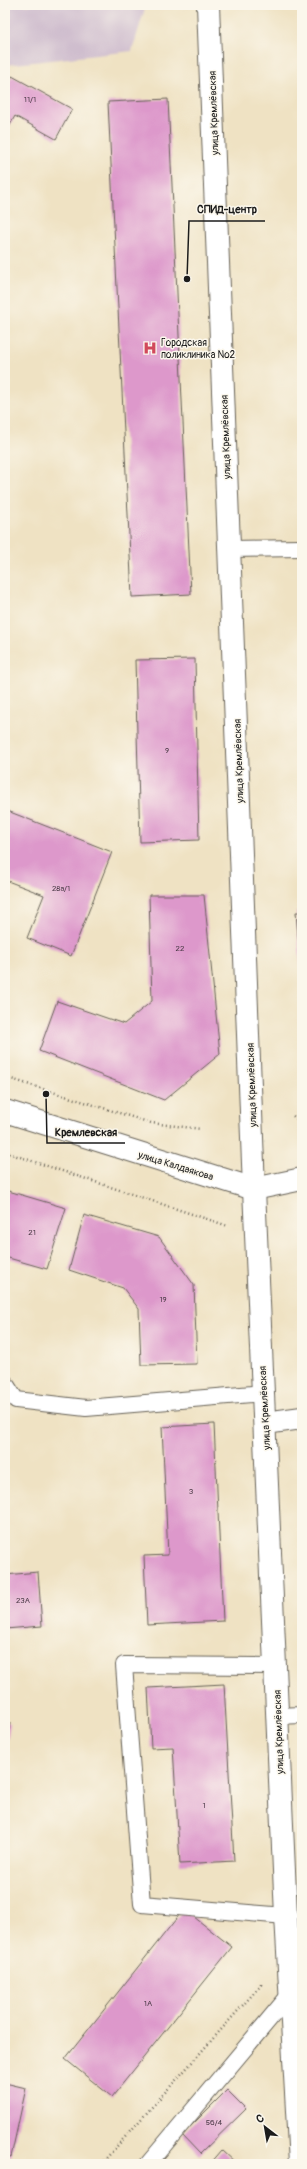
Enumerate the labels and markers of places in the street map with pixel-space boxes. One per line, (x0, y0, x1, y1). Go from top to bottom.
callout: СПИД-центр (189, 198, 265, 221)
place label: Городская поликлиника №2 (161, 337, 236, 361)
hospital icon: Городская поликлиника №2 (142, 340, 158, 356)
callout: Кремлевская (47, 1120, 125, 1143)

